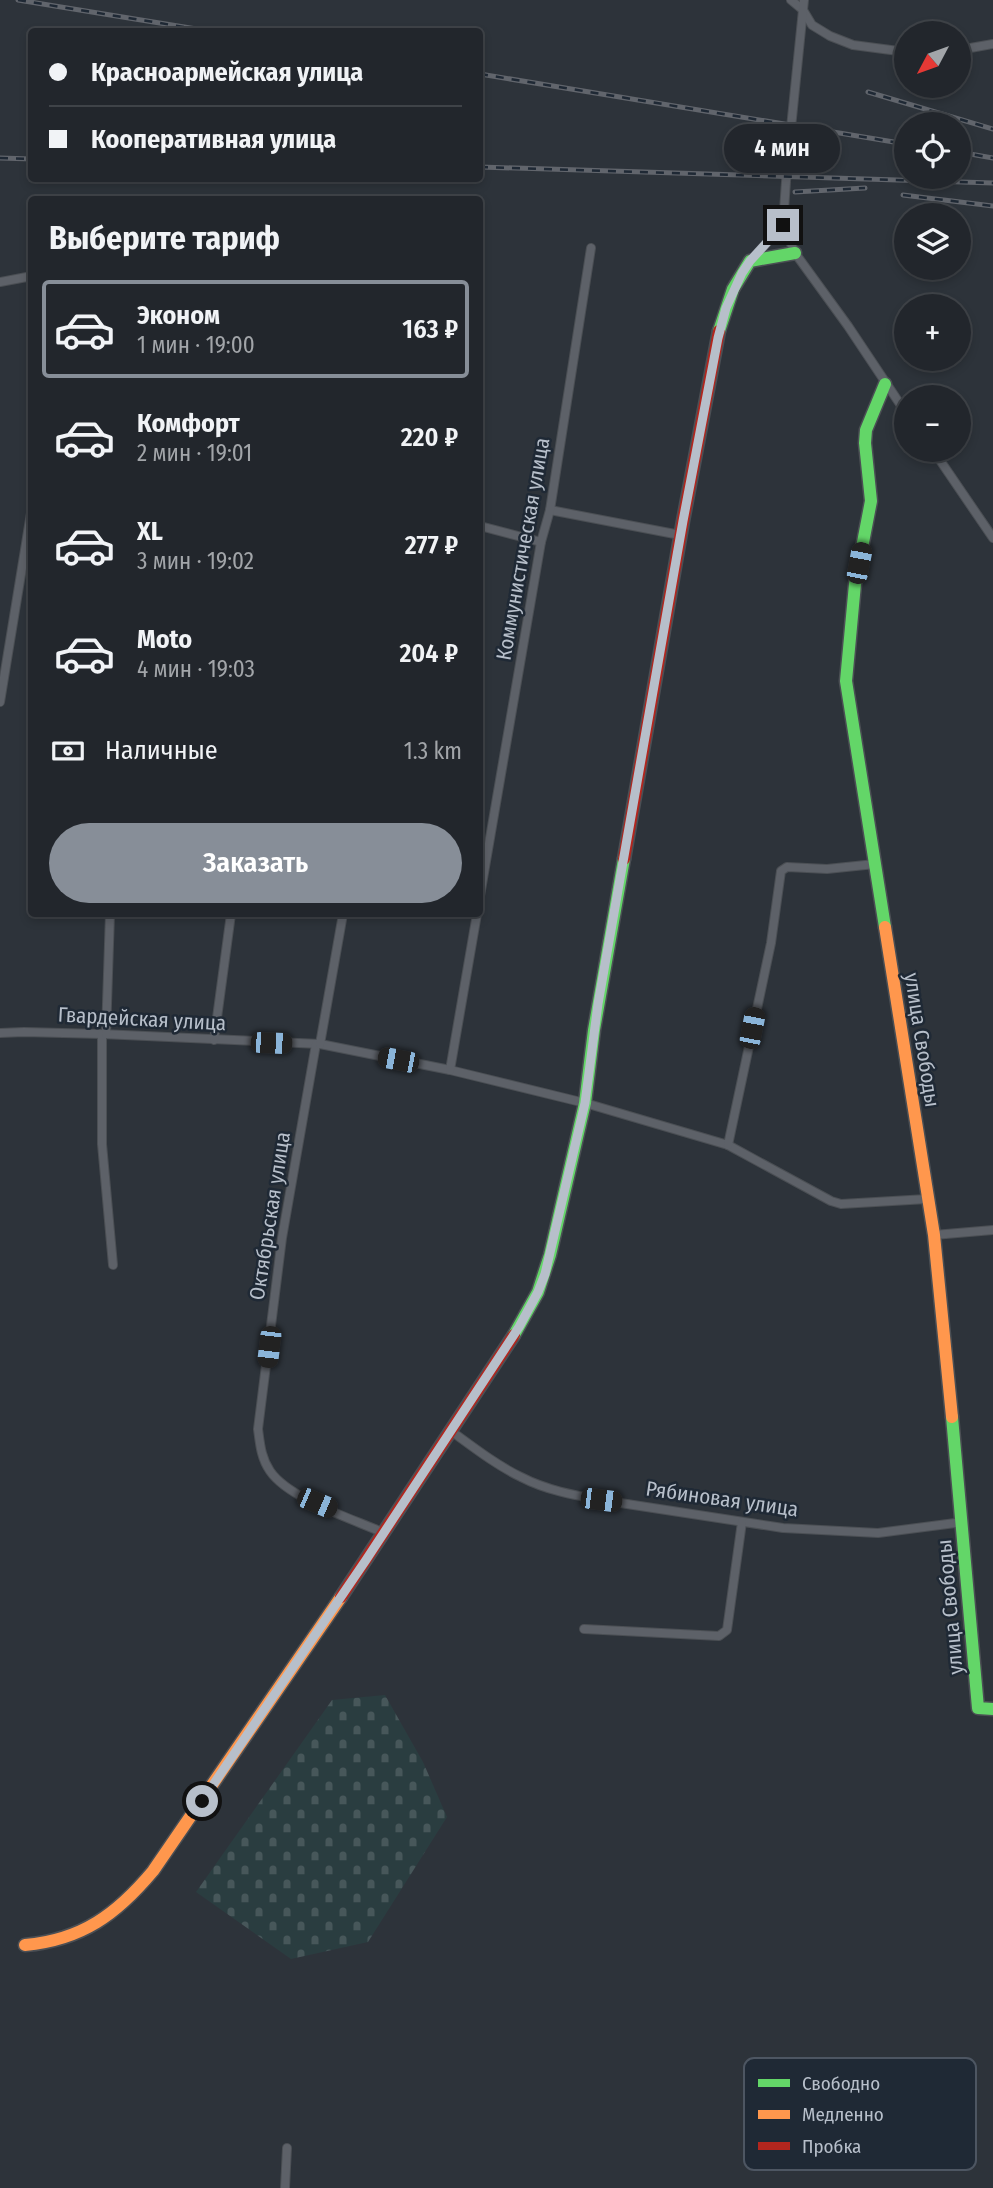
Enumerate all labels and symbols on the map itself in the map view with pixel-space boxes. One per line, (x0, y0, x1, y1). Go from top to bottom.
north arrow (894, 21, 971, 98)
callout: 4 мин (725, 124, 841, 173)
route end (767, 209, 799, 241)
street label: Коммунистическая улица (491, 436, 555, 662)
car (845, 540, 874, 586)
street label: улица Свободы (899, 971, 945, 1109)
street label: Гвардейская улица (57, 1002, 227, 1036)
car (738, 1005, 767, 1051)
car (250, 1032, 293, 1054)
car (376, 1046, 421, 1074)
street label: Октябрьская улица (244, 1130, 296, 1302)
car (257, 1325, 282, 1369)
street label: Рябиновая улица (644, 1475, 800, 1523)
car (294, 1485, 341, 1521)
car (579, 1487, 624, 1513)
street label: улица Свободы (931, 1538, 969, 1676)
route start (186, 1785, 218, 1817)
legend (744, 2058, 976, 2170)
text: Свободно (802, 2072, 880, 2095)
text: Медленно (802, 2103, 884, 2126)
text: Пробка (802, 2135, 861, 2158)

